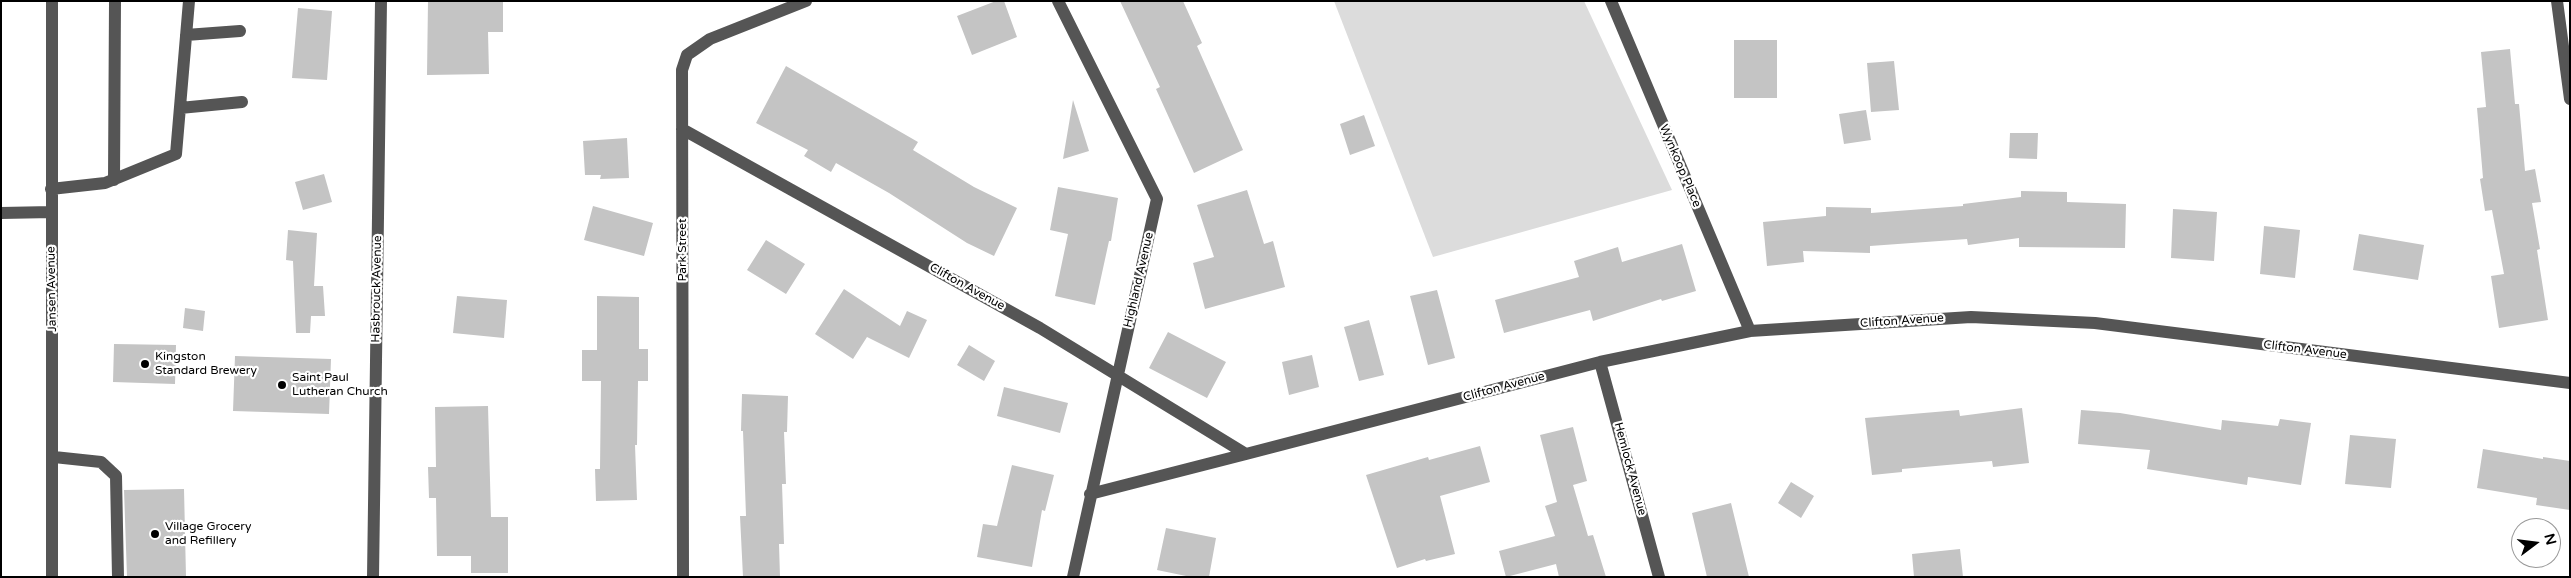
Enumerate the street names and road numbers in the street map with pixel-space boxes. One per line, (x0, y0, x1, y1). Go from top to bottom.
street label: Wynkoop Place (1656, 123, 1704, 209)
street label: Park Street (676, 218, 690, 282)
street label: Highland Avenue (1121, 231, 1157, 329)
street label: Hasbrouck Avenue (369, 235, 385, 343)
street label: Jansen Avenue (44, 246, 60, 332)
street label: Clifton Avenue (927, 260, 1007, 314)
street label: Clifton Avenue (1860, 311, 1944, 331)
street label: Clifton Avenue (2262, 338, 2348, 362)
street label: Clifton Avenue (1462, 369, 1546, 405)
street label: Hemlock Avenue (1611, 421, 1649, 517)

